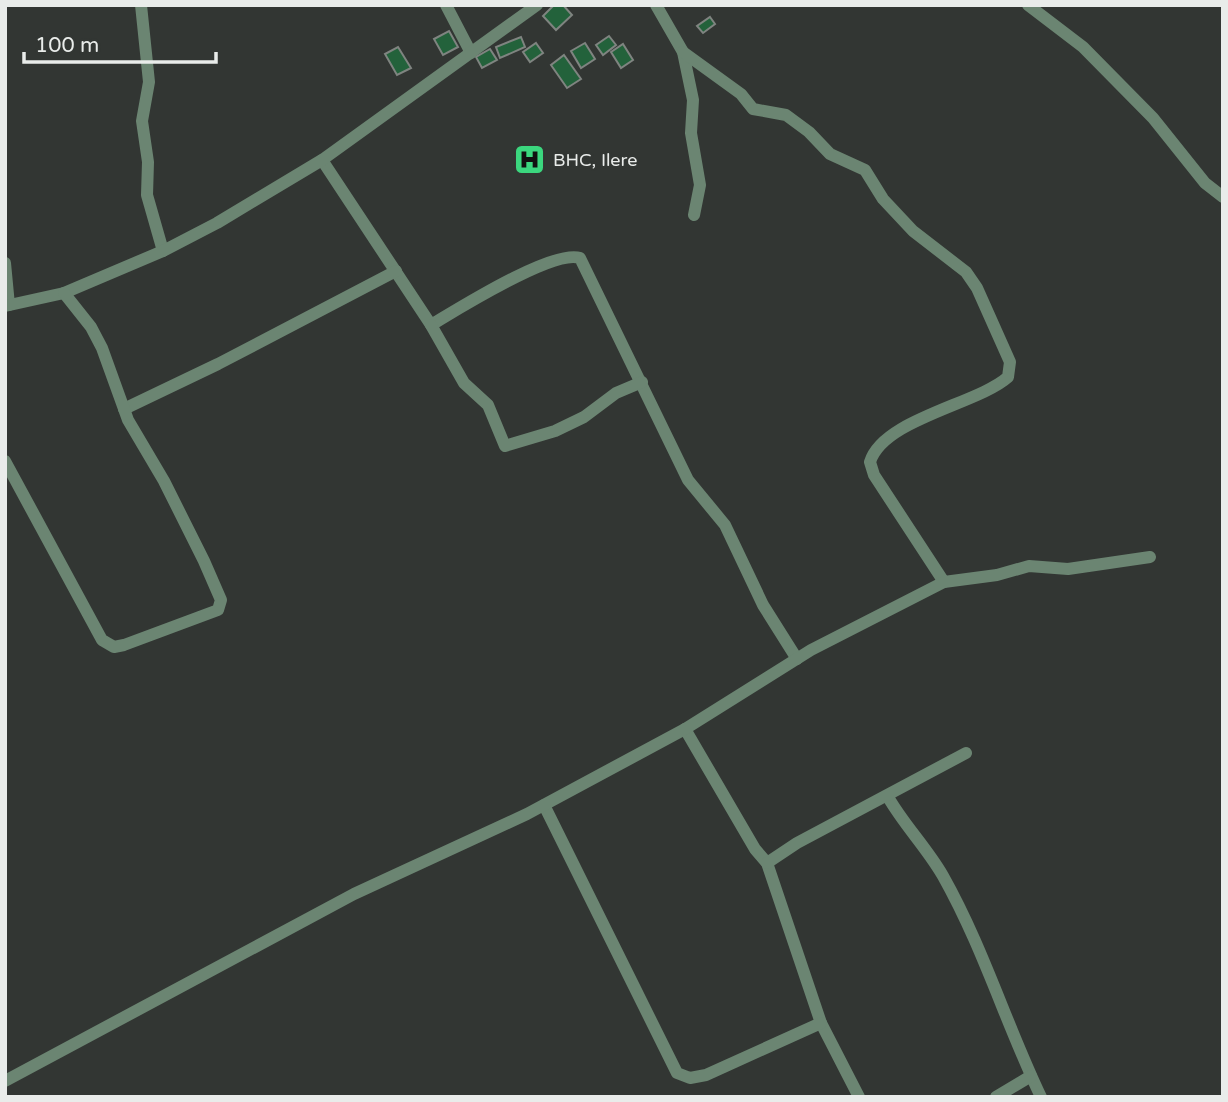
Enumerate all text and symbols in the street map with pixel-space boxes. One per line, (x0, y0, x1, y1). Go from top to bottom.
scale bar (24, 21, 217, 65)
text: 100 m (35, 33, 99, 58)
hospital icon: BHC, Ilere (513, 143, 547, 177)
place label: BHC, Ilere (553, 149, 637, 171)

